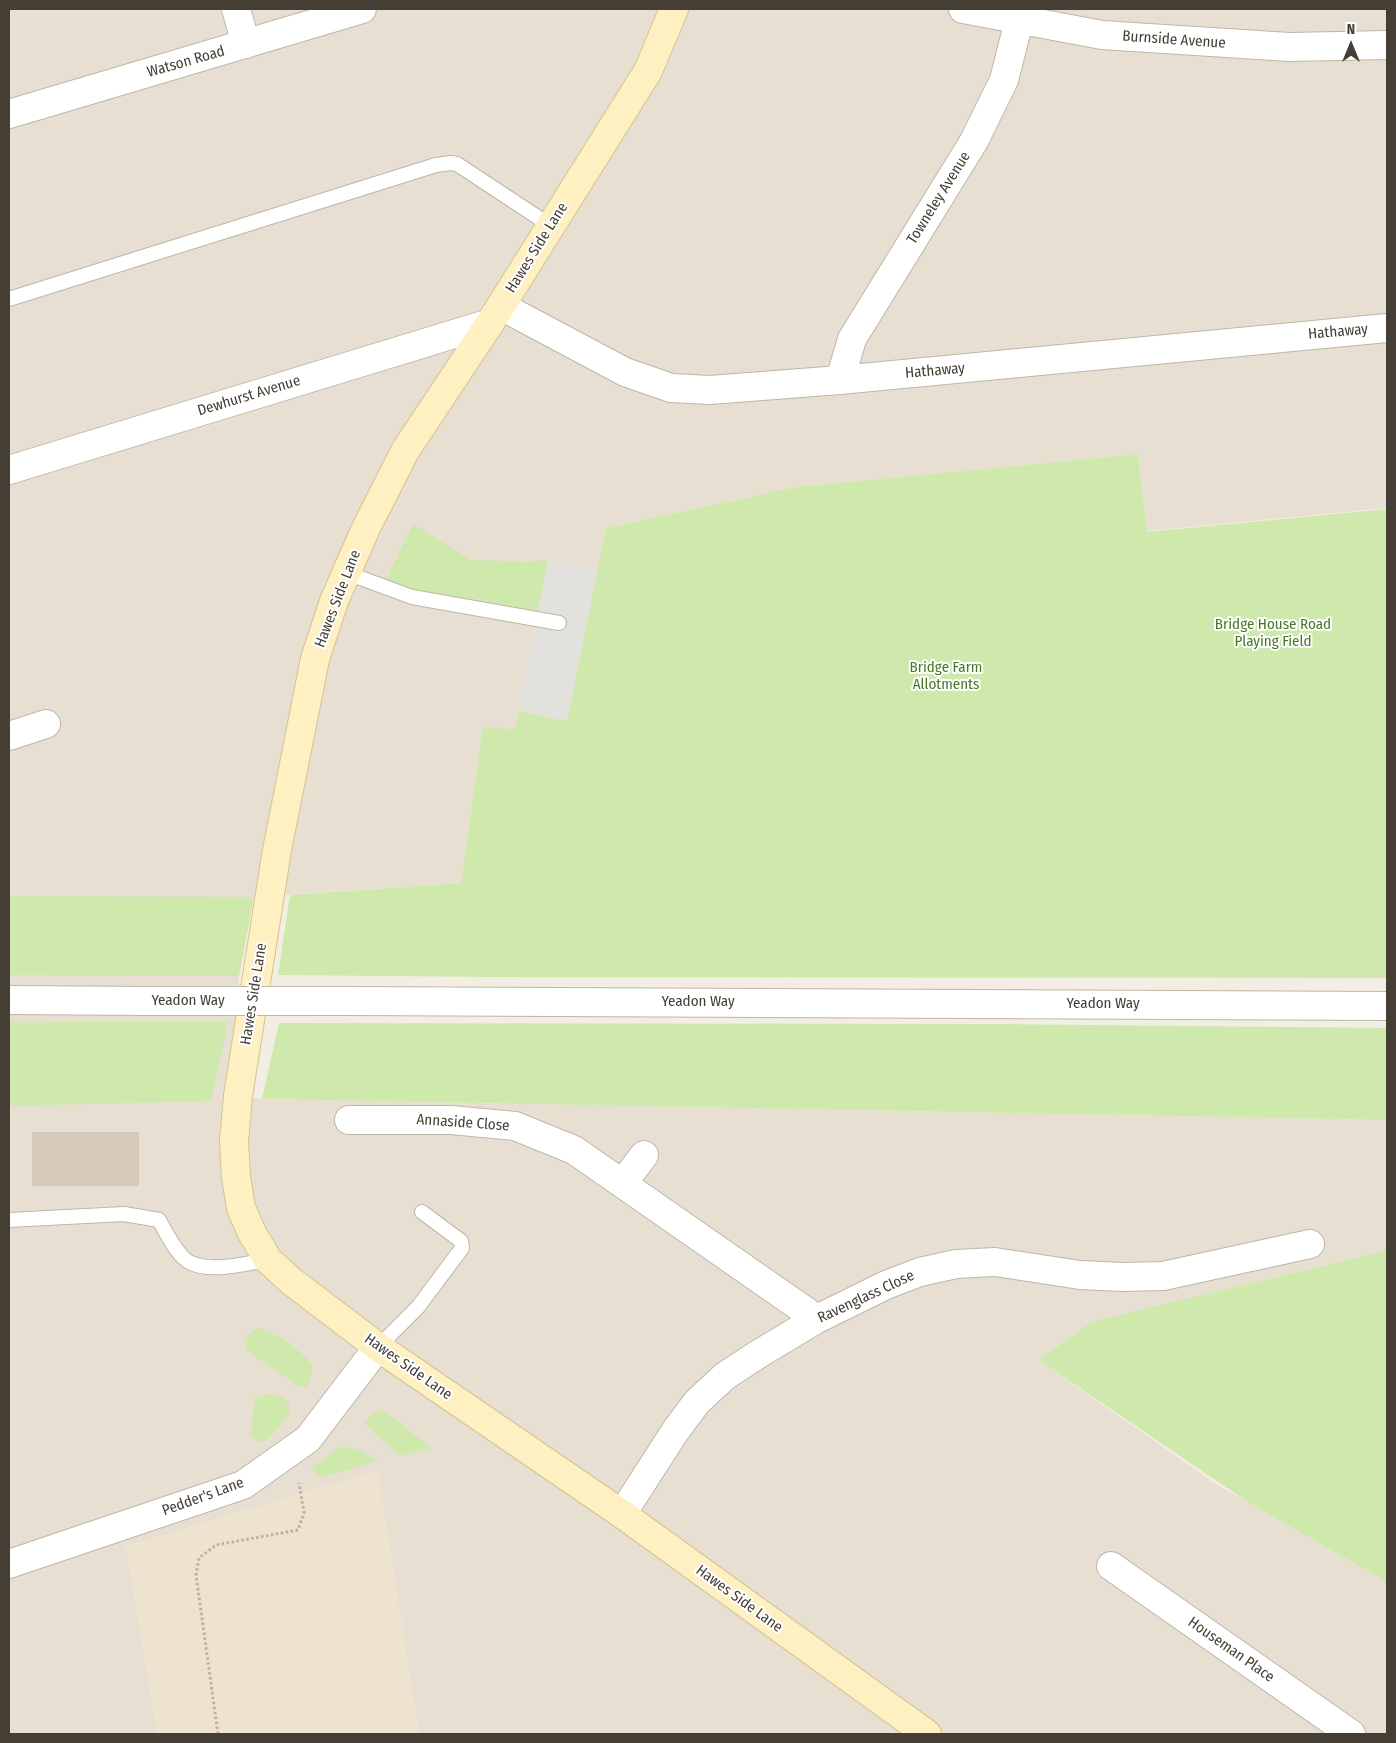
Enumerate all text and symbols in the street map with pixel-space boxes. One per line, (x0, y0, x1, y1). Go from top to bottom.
north arrow (1326, 20, 1376, 70)
text: N (1347, 21, 1355, 38)
street label: Burnside Avenue (1122, 27, 1226, 53)
street label: Watson Road (145, 42, 227, 82)
street label: Towneley Avenue (903, 148, 975, 248)
street label: Hawes Side Lane (502, 200, 572, 296)
street label: Hathaway (1307, 320, 1369, 344)
street label: Hathaway (904, 359, 966, 383)
street label: Dewhurst Avenue (195, 372, 303, 420)
street label: Hawes Side Lane (311, 548, 365, 650)
park label: Bridge House Road Playing Field (1215, 616, 1331, 651)
park label: Bridge Farm Allotments (910, 659, 982, 694)
street label: Hawes Side Lane (237, 942, 271, 1046)
street label: Yeadon Way (151, 992, 225, 1010)
street label: Yeadon Way (661, 993, 735, 1011)
street label: Yeadon Way (1066, 995, 1140, 1013)
street label: Annaside Close (416, 1111, 510, 1135)
street label: Ravenglass Close (815, 1267, 917, 1327)
street label: Hawes Side Lane (361, 1330, 455, 1404)
street label: Pedder's Lane (160, 1474, 246, 1520)
street label: Hawes Side Lane (692, 1561, 786, 1637)
street label: Houseman Place (1184, 1614, 1278, 1686)

